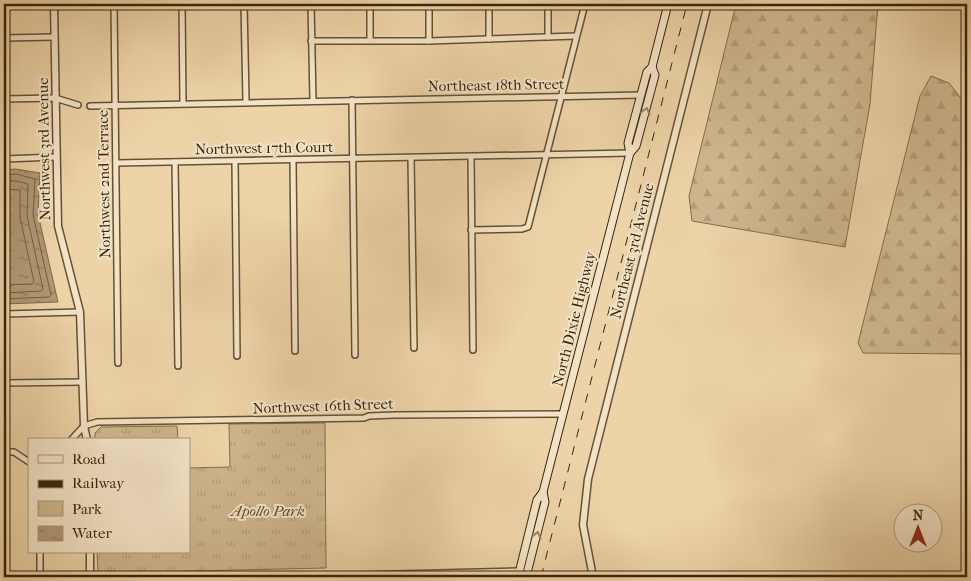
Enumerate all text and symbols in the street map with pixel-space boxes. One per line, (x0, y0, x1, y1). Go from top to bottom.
street label: Northeast 18th Street (427, 75, 565, 95)
street label: Northwest 3rd Avenue (34, 77, 54, 221)
one-way arrow (640, 107, 650, 115)
street label: Northwest 2nd Terrace (94, 109, 114, 258)
street label: Northwest 17th Court (195, 138, 334, 158)
street label: Northeast 3rd Avenue (606, 181, 658, 321)
street label: North Dixie Highway (548, 249, 600, 388)
street label: Northwest 16th Street (252, 395, 394, 417)
legend (28, 438, 190, 554)
text: Road (72, 450, 106, 468)
text: Railway (72, 474, 125, 492)
text: Park (72, 500, 102, 518)
park label: Apollo Park (229, 502, 305, 520)
north arrow (894, 504, 944, 554)
text: N (913, 507, 924, 524)
text: Water (71, 524, 112, 542)
one-way arrow (531, 530, 542, 539)

